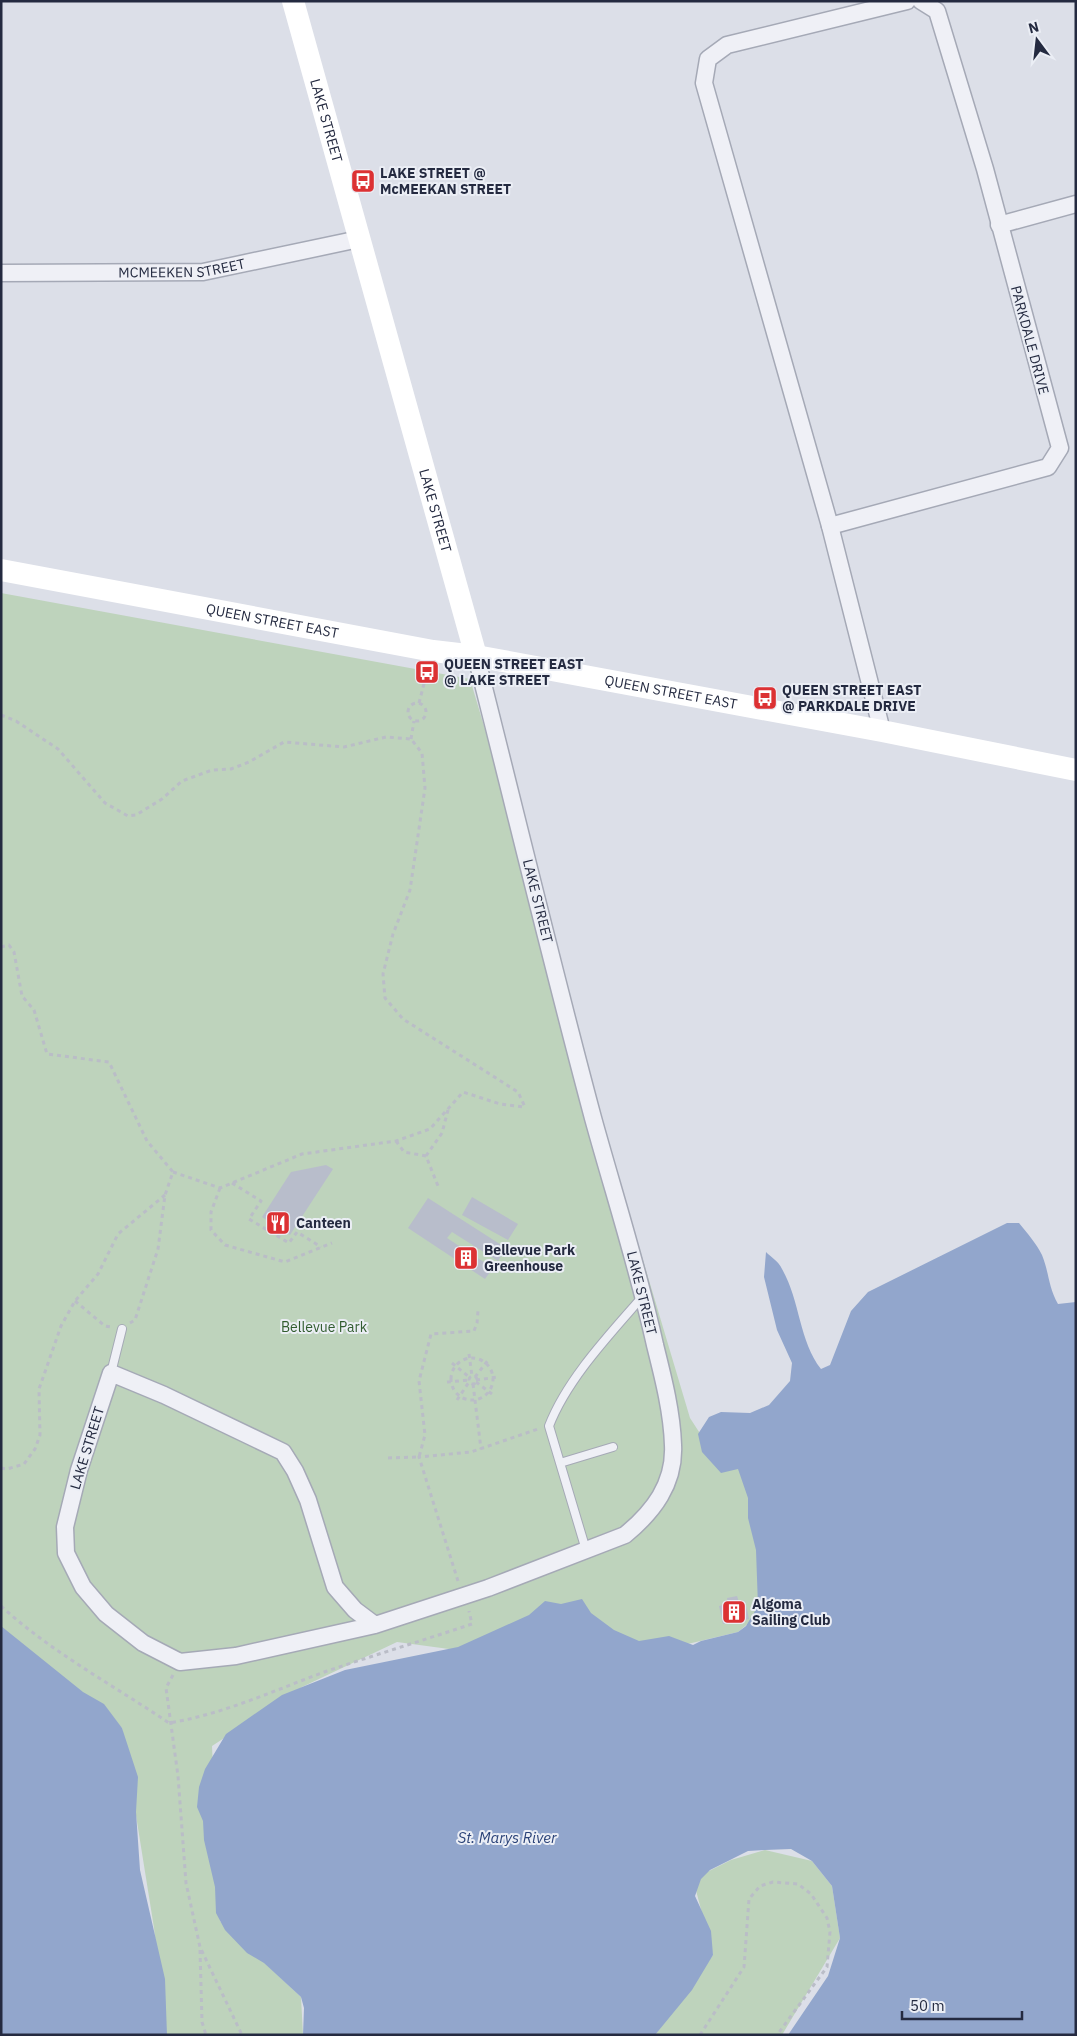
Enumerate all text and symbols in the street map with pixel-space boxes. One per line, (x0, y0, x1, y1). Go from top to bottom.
north arrow (1012, 15, 1062, 65)
text: N (1026, 17, 1041, 37)
street label: LAKE STREET (306, 77, 347, 164)
place label: LAKE STREET @ McMEEKAN STREET (380, 164, 511, 198)
bus stop icon: LAKE STREET @ McMEEKAN STREET (350, 168, 376, 194)
street label: MCMEEKEN STREET (118, 254, 247, 281)
street label: PARKDALE DRIVE (1007, 284, 1053, 396)
street label: LAKE STREET (415, 467, 456, 554)
street label: QUEEN STREET EAST (204, 600, 340, 642)
place label: QUEEN STREET EAST @ LAKE STREET (444, 655, 583, 689)
bus stop icon: QUEEN STREET EAST @ LAKE STREET (414, 659, 440, 685)
street label: QUEEN STREET EAST (603, 671, 739, 713)
place label: QUEEN STREET EAST @ PARKDALE DRIVE (782, 681, 921, 715)
bus stop icon: QUEEN STREET EAST @ PARKDALE DRIVE (752, 685, 778, 711)
street label: LAKE STREET (519, 857, 557, 945)
restaurant icon: Canteen (265, 1210, 291, 1236)
place label: Canteen (296, 1214, 351, 1232)
place label: Bellevue Park Greenhouse (484, 1241, 576, 1275)
building icon: Bellevue Park Greenhouse (453, 1245, 479, 1271)
street label: LAKE STREET (623, 1249, 661, 1337)
park label: Bellevue Park (281, 1318, 368, 1336)
street label: LAKE STREET (66, 1404, 108, 1492)
place label: Algoma Sailing Club (752, 1595, 831, 1629)
building icon: Algoma Sailing Club (721, 1599, 747, 1625)
water label: St. Marys River (458, 1828, 557, 1847)
scale bar (902, 1988, 1022, 2020)
text: 50 m (910, 1996, 945, 2015)

